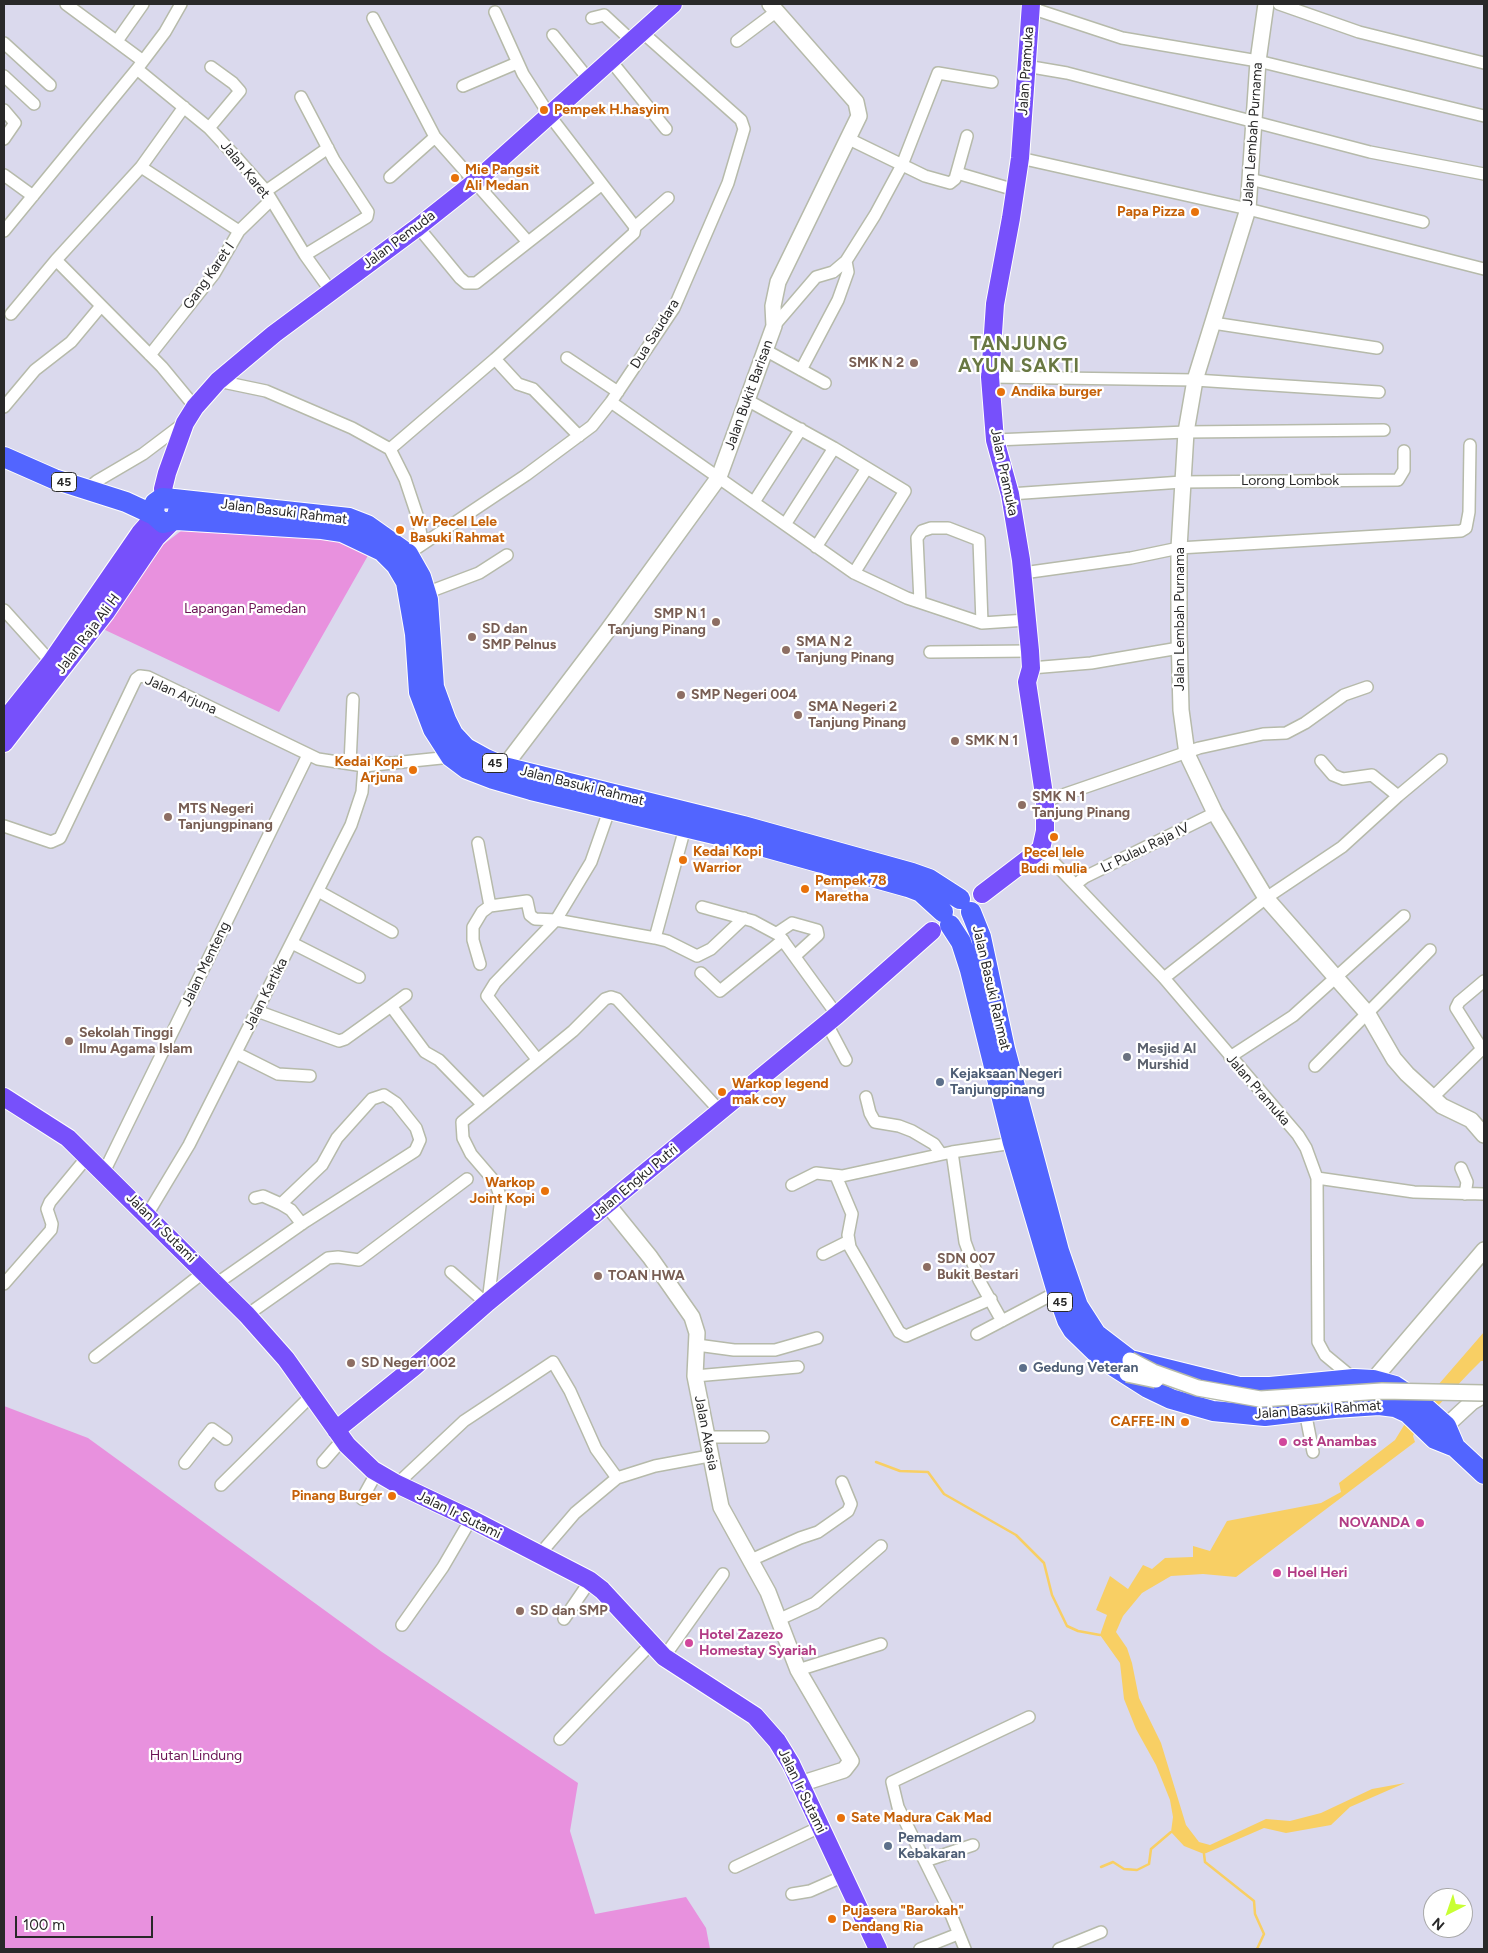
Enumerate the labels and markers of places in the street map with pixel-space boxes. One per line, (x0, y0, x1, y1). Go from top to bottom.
place label: Pempek H.hasyim (554, 102, 669, 118)
marker: Pempek H.hasyim (538, 104, 550, 116)
place label: Mie Pangsit Ali Medan (465, 162, 540, 194)
marker: Mie Pangsit Ali Medan (449, 172, 461, 184)
place label: Papa Pizza (1117, 204, 1185, 220)
marker: Papa Pizza (1189, 206, 1201, 218)
place label: SMK N 2 (849, 355, 904, 371)
marker: SMK N 2 (908, 357, 920, 369)
place label: Andika burger (1011, 384, 1102, 400)
marker: Andika burger (995, 386, 1007, 398)
place label: Wr Pecel Lele Basuki Rahmat (410, 514, 505, 546)
marker: Wr Pecel Lele Basuki Rahmat (394, 524, 406, 536)
place label: SMP N 1 Tanjung Pinang (608, 606, 706, 638)
marker: SMP N 1 Tanjung Pinang (710, 616, 722, 628)
place label: SD dan SMP Pelnus (482, 621, 556, 654)
marker: SD dan SMP Pelnus (466, 631, 478, 643)
place label: SMA N 2 Tanjung Pinang (796, 634, 894, 666)
marker: SMA N 2 Tanjung Pinang (780, 644, 792, 656)
place label: SMP Negeri 004 (691, 687, 797, 703)
marker: SMP Negeri 004 (675, 689, 687, 701)
place label: SMA Negeri 2 Tanjung Pinang (808, 699, 906, 732)
marker: SMA Negeri 2 Tanjung Pinang (792, 709, 804, 721)
place label: SMK N 1 (965, 733, 1018, 749)
marker: SMK N 1 (949, 735, 961, 747)
place label: Kedai Kopi Arjuna (334, 754, 403, 786)
marker: Kedai Kopi Arjuna (407, 764, 419, 776)
place label: SMK N 1 Tanjung Pinang (1032, 789, 1130, 822)
marker: SMK N 1 Tanjung Pinang (1016, 799, 1028, 811)
place label: MTS Negeri Tanjungpinang (178, 801, 273, 834)
marker: MTS Negeri Tanjungpinang (162, 811, 174, 823)
marker: Pecel lele Budi mulia (1048, 831, 1060, 843)
place label: Kedai Kopi Warrior (693, 844, 762, 876)
place label: Pecel lele Budi mulia (1021, 845, 1087, 878)
marker: Kedai Kopi Warrior (677, 854, 689, 866)
place label: Pempek 78 Maretha (815, 873, 887, 906)
marker: Pempek 78 Maretha (799, 883, 811, 895)
place label: Sekolah Tinggi Ilmu Agama Islam (79, 1025, 192, 1058)
marker: Sekolah Tinggi Ilmu Agama Islam (63, 1035, 75, 1047)
place label: Mesjid Al Murshid (1137, 1041, 1196, 1074)
marker: Mesjid Al Murshid (1121, 1051, 1133, 1063)
place label: Kejaksaan Negeri Tanjungpinang (950, 1066, 1062, 1098)
place label: Warkop legend mak coy (732, 1076, 829, 1108)
marker: Kejaksaan Negeri Tanjungpinang (934, 1076, 946, 1088)
marker: Warkop legend mak coy (716, 1086, 728, 1098)
place label: Warkop Joint Kopi (469, 1175, 535, 1208)
marker: Warkop Joint Kopi (539, 1185, 551, 1197)
place label: SDN 007 Bukit Bestari (937, 1251, 1018, 1284)
marker: SDN 007 Bukit Bestari (921, 1261, 933, 1273)
place label: TOAN HWA (608, 1268, 685, 1284)
marker: TOAN HWA (592, 1270, 604, 1282)
place label: SD Negeri 002 (361, 1355, 456, 1371)
marker: SD Negeri 002 (345, 1357, 357, 1369)
place label: Gedung Veteran (1033, 1360, 1138, 1376)
marker: Gedung Veteran (1017, 1362, 1029, 1374)
place label: CAFFE-IN (1111, 1414, 1175, 1430)
marker: CAFFE-IN (1179, 1416, 1191, 1428)
place label: ost Anambas (1293, 1434, 1377, 1450)
marker: ost Anambas (1277, 1436, 1289, 1448)
place label: Pinang Burger (291, 1488, 382, 1504)
marker: Pinang Burger (386, 1490, 398, 1502)
place label: NOVANDA (1339, 1515, 1410, 1531)
marker: NOVANDA (1414, 1517, 1426, 1529)
place label: Hoel Heri (1287, 1565, 1347, 1581)
marker: Hoel Heri (1271, 1567, 1283, 1579)
place label: SD dan SMP (530, 1603, 608, 1619)
marker: SD dan SMP (514, 1605, 526, 1617)
place label: Hotel Zazezo Homestay Syariah (699, 1627, 817, 1660)
marker: Hotel Zazezo Homestay Syariah (683, 1637, 695, 1649)
place label: Sate Madura Cak Mad (851, 1810, 992, 1826)
marker: Sate Madura Cak Mad (835, 1812, 847, 1824)
place label: Pemadam Kebakaran (898, 1830, 966, 1862)
marker: Pemadam Kebakaran (882, 1840, 894, 1852)
place label: Pujasera "Barokah" Dendang Ria (842, 1903, 964, 1935)
marker: Pujasera "Barokah" Dendang Ria (826, 1913, 838, 1925)

